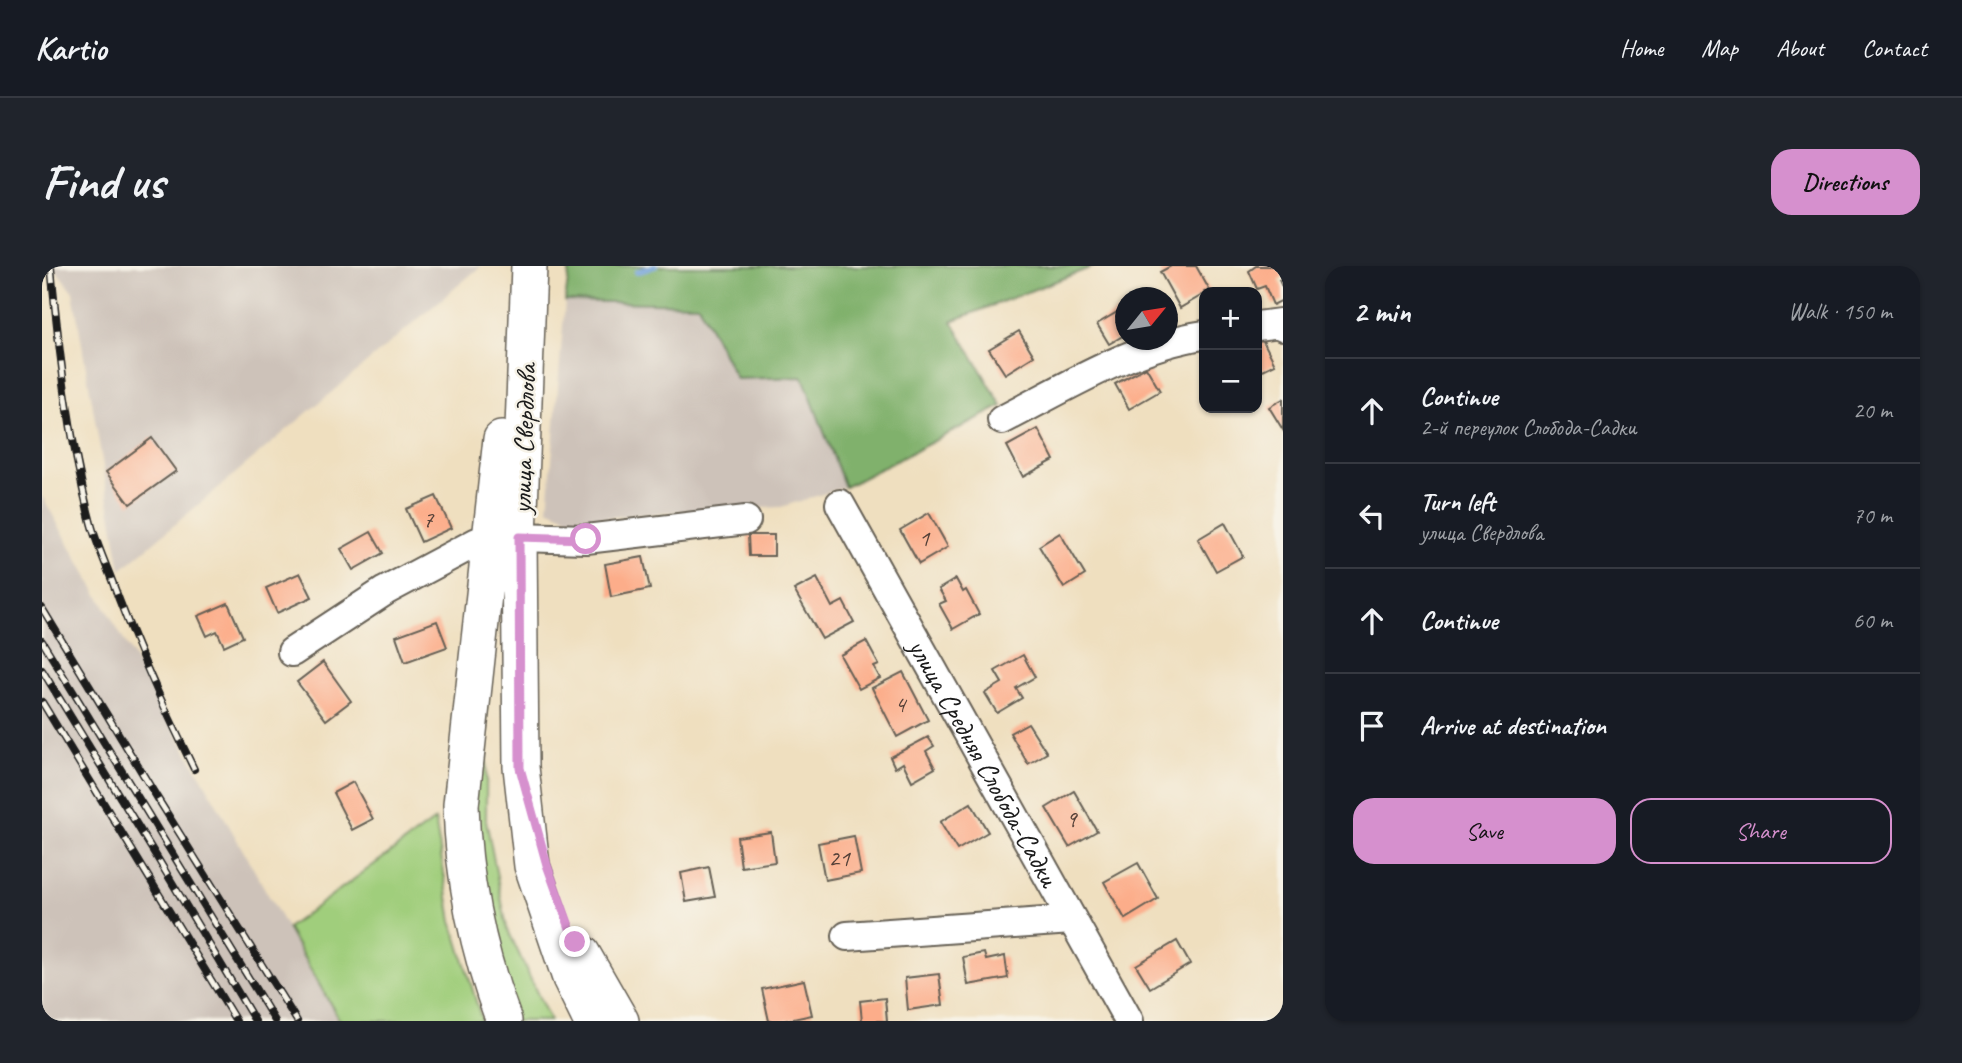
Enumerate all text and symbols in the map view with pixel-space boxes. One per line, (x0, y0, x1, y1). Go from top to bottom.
text: Kartio (35, 27, 106, 69)
text: Home (1620, 33, 1663, 63)
text: Map (1701, 33, 1738, 63)
text: About (1776, 33, 1824, 63)
text: Contact (1862, 33, 1927, 63)
button: Directions (1771, 149, 1920, 215)
text: Find us (42, 151, 164, 213)
north arrow (1115, 287, 1178, 350)
map controls (1199, 287, 1262, 413)
button: + (1199, 287, 1262, 350)
text: 2 min (1353, 293, 1410, 331)
text: Walk · 150 m (1788, 297, 1892, 326)
button: − (1199, 350, 1262, 413)
street label: улица Свердлова (503, 361, 544, 517)
text: Continue (1420, 380, 1498, 413)
icon: ahead (1353, 392, 1391, 430)
text: 20 m (1853, 396, 1892, 425)
text: 2-й переулок Слобода-Садки (1420, 413, 1637, 442)
text: Turn left (1420, 485, 1495, 518)
icon: left (1353, 497, 1391, 535)
text: 70 m (1853, 501, 1892, 530)
house number: 7 (423, 504, 435, 534)
text: улица Свердлова (1420, 518, 1543, 547)
route start (570, 523, 601, 554)
house number: 1 (919, 523, 931, 553)
icon: ahead (1353, 602, 1391, 640)
text: Continue (1420, 604, 1498, 637)
text: 60 m (1853, 606, 1892, 635)
street label: улица Средняя Слобода-Садки (900, 631, 1068, 894)
house number: 4 (895, 689, 908, 719)
icon: arrive (1353, 707, 1391, 745)
text: Arrive at destination (1420, 709, 1606, 742)
button: Save (1353, 798, 1616, 864)
button: Share (1630, 798, 1892, 864)
house number: 9 (1066, 804, 1079, 834)
house number: 21 (828, 843, 851, 873)
route end (559, 926, 590, 957)

